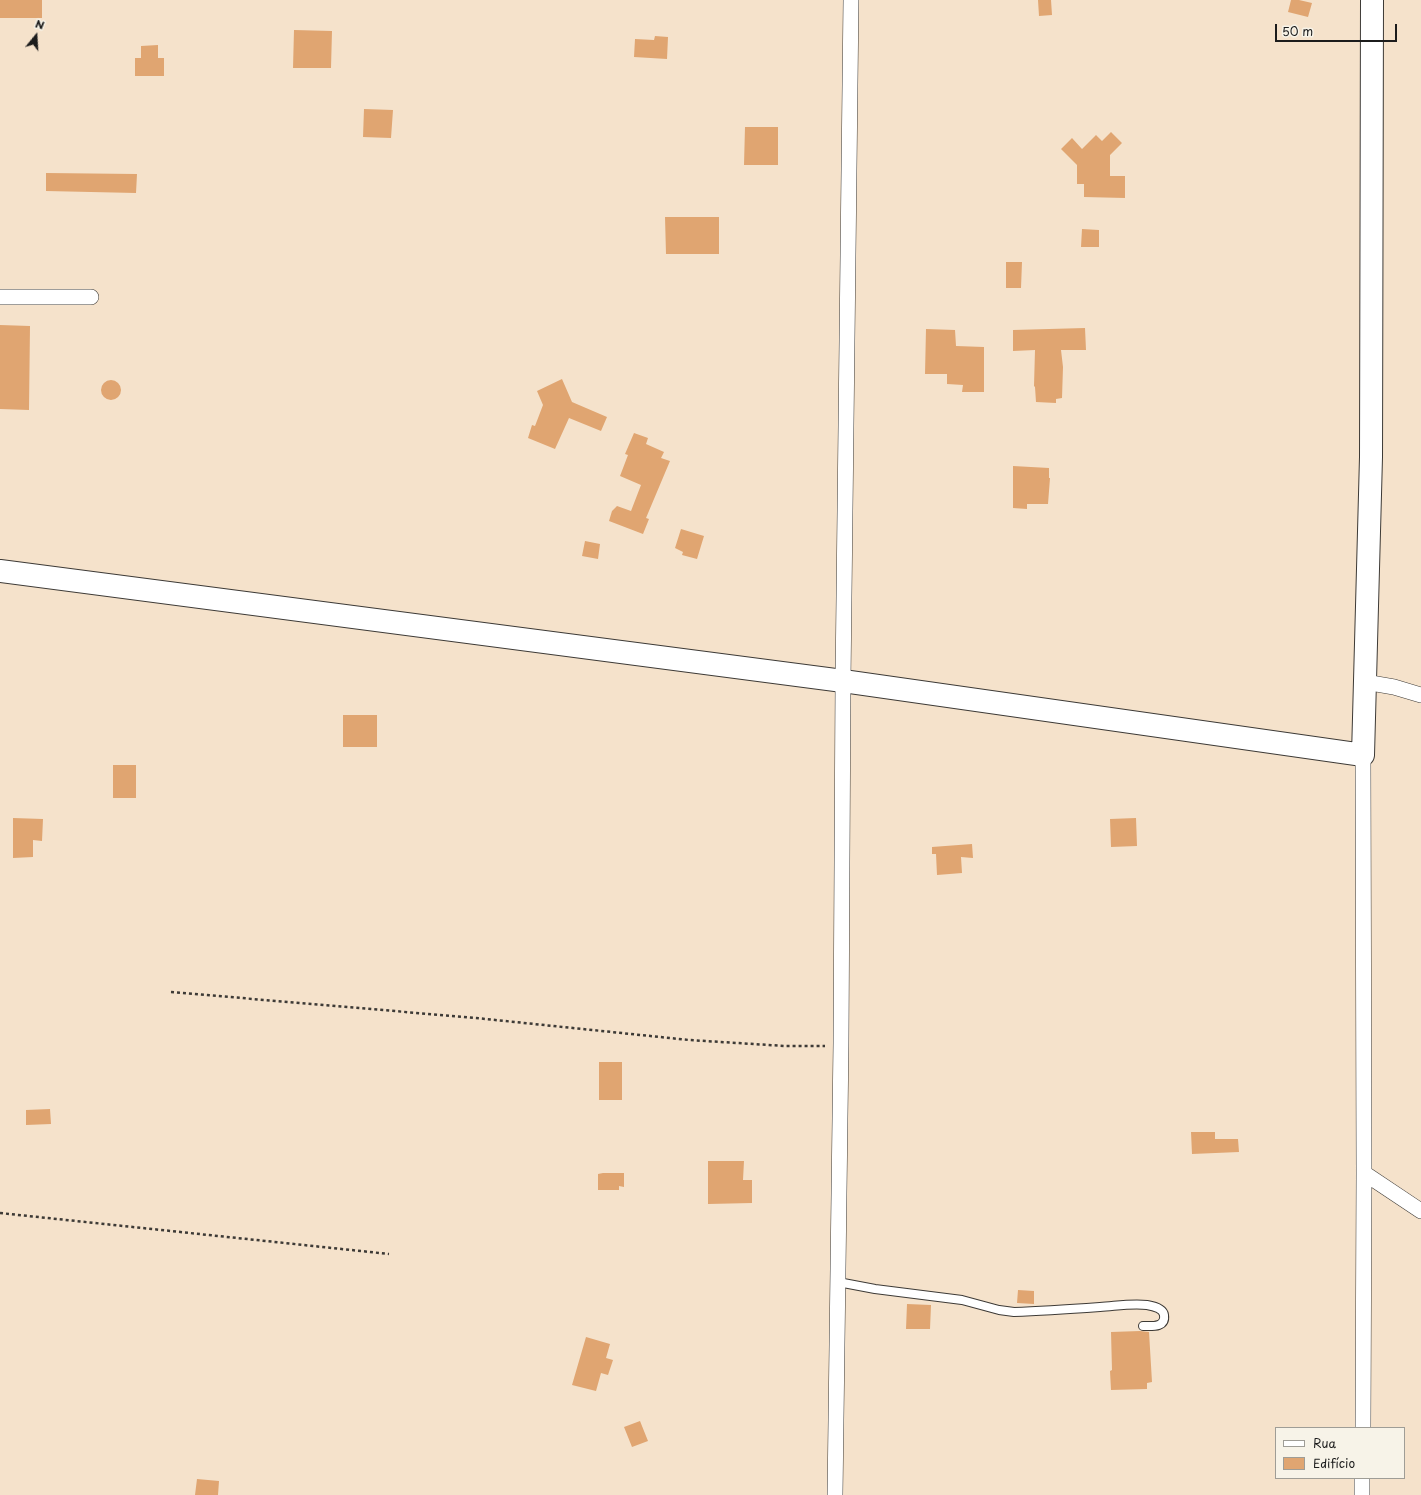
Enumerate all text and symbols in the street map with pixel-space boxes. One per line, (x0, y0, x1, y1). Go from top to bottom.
text: N (33, 15, 47, 34)
north arrow (16, 16, 56, 56)
scale bar (1277, 16, 1399, 42)
text: 50 m (1282, 22, 1313, 40)
legend (1275, 1427, 1405, 1479)
text: Rua (1313, 1434, 1336, 1452)
text: Edifício (1313, 1454, 1355, 1472)

